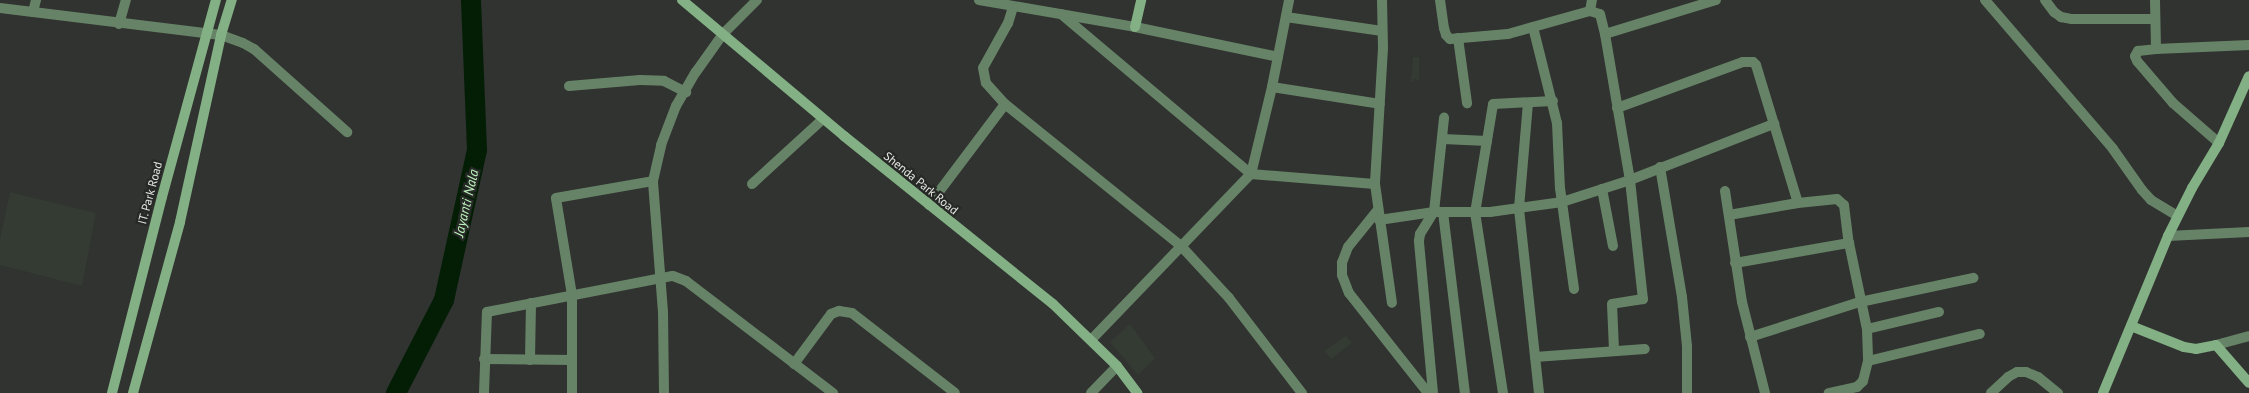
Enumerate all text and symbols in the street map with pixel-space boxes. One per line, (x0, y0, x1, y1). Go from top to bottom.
street label: Shenda Park Road (881, 148, 961, 218)
street label: IT. Park Road (135, 160, 165, 226)
water label: Jayanti Nala (450, 168, 482, 238)

